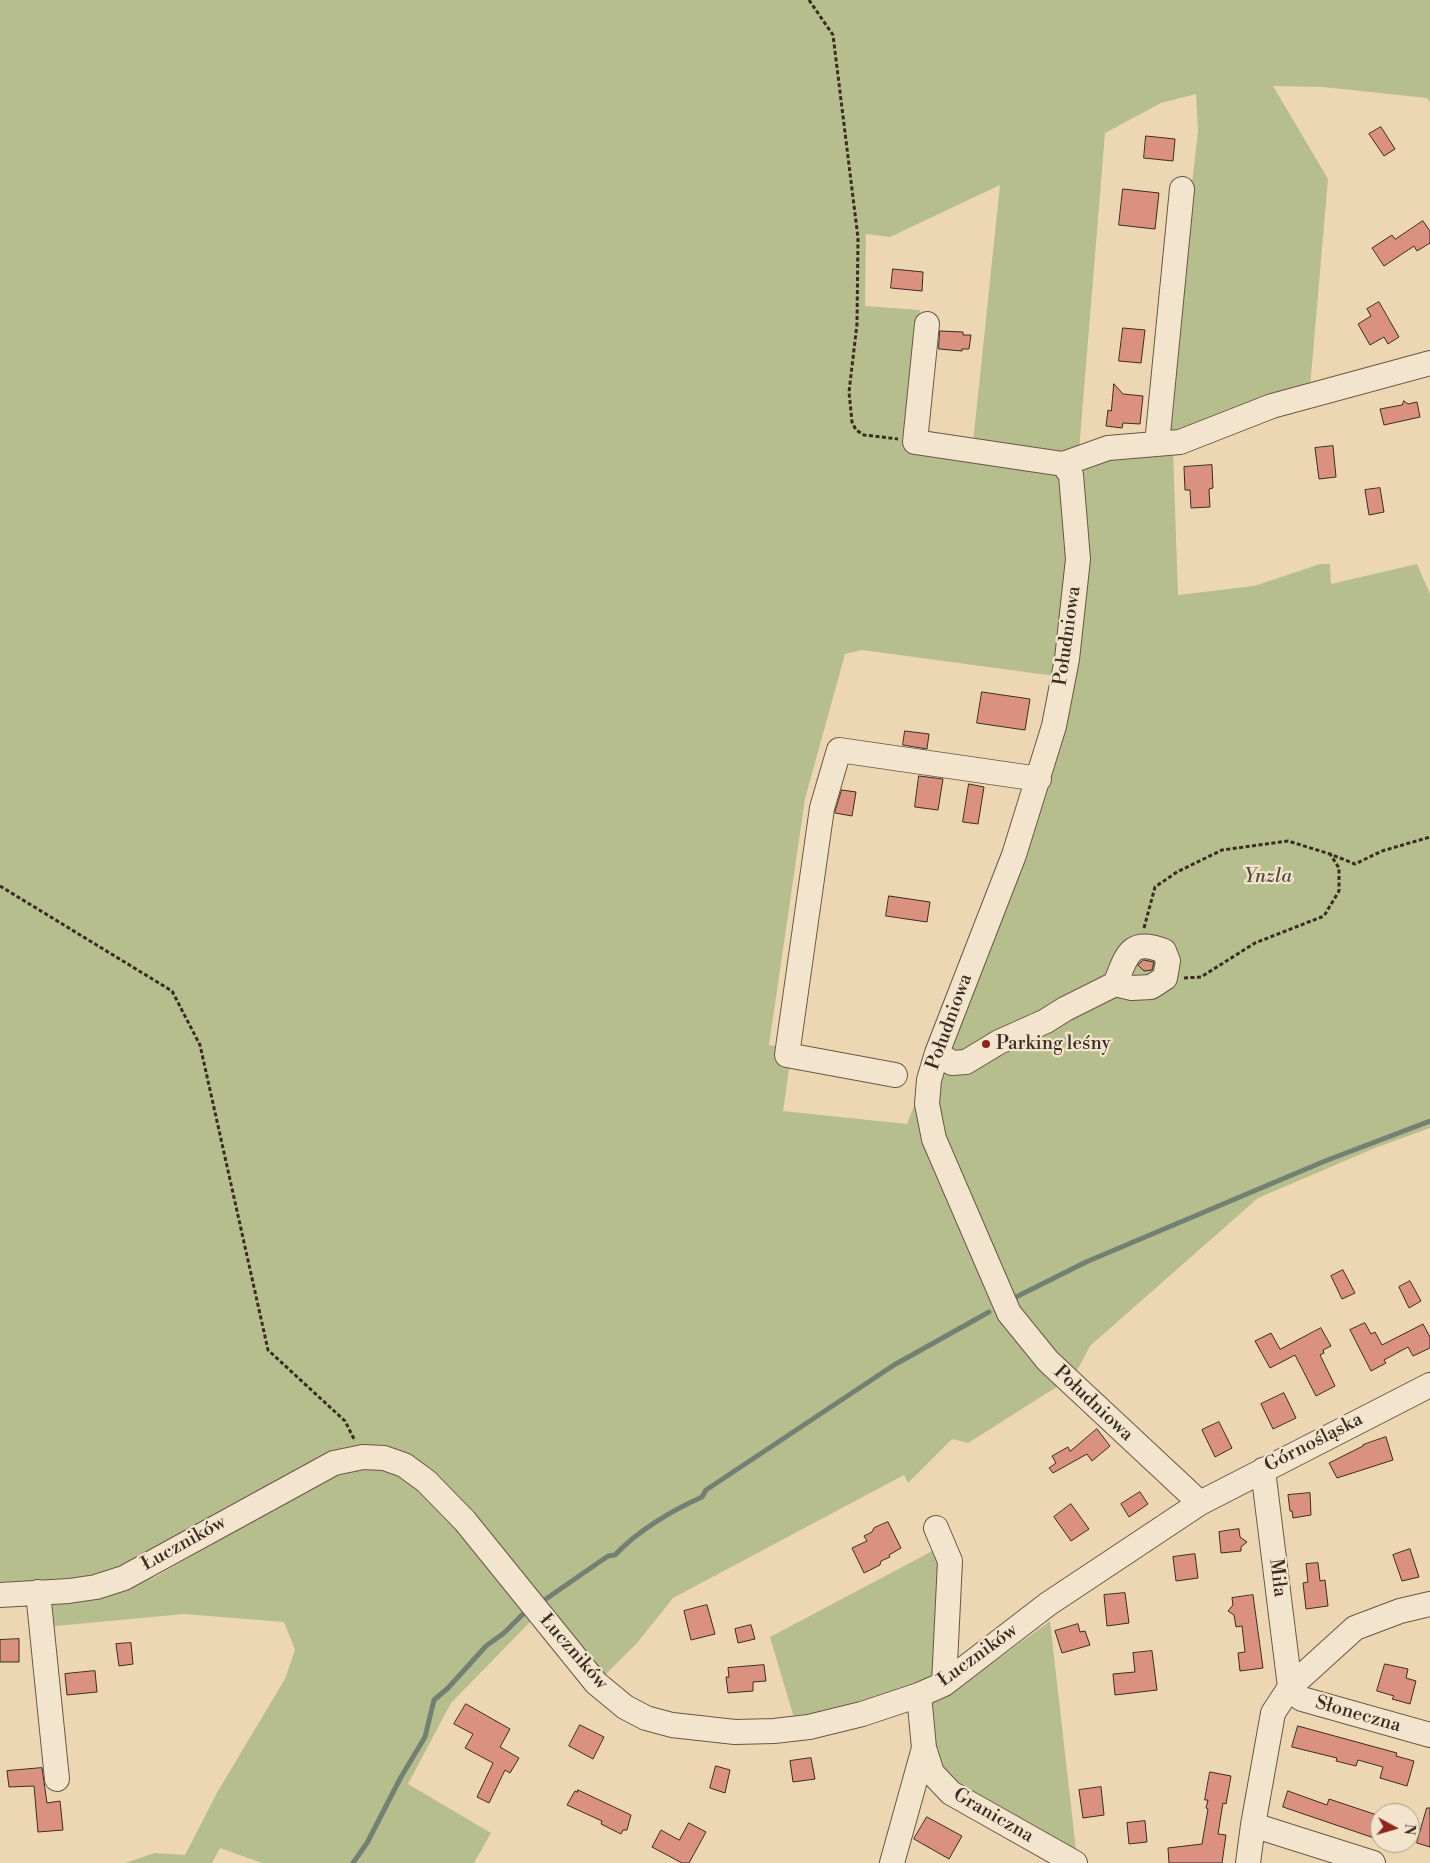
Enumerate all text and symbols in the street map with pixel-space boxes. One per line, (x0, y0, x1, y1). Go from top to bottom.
street label: Południowa (1050, 585, 1086, 687)
park label: Ynzla (1244, 866, 1292, 888)
street label: Południowa (922, 971, 978, 1073)
place label: Parking leśny (996, 1033, 1111, 1055)
marker: Parking leśny (980, 1038, 992, 1050)
street label: Południowa (1049, 1361, 1137, 1447)
street label: Górnośląska (1261, 1409, 1367, 1477)
street label: Łuczników (138, 1512, 230, 1576)
street label: Miła (1263, 1558, 1291, 1598)
street label: Łuczników (534, 1609, 612, 1695)
street label: Łuczników (934, 1619, 1022, 1693)
street label: Słoneczna (1313, 1692, 1403, 1738)
street label: Graniczna (949, 1784, 1037, 1848)
north arrow (1370, 1803, 1420, 1853)
text: N (1399, 1823, 1418, 1836)

